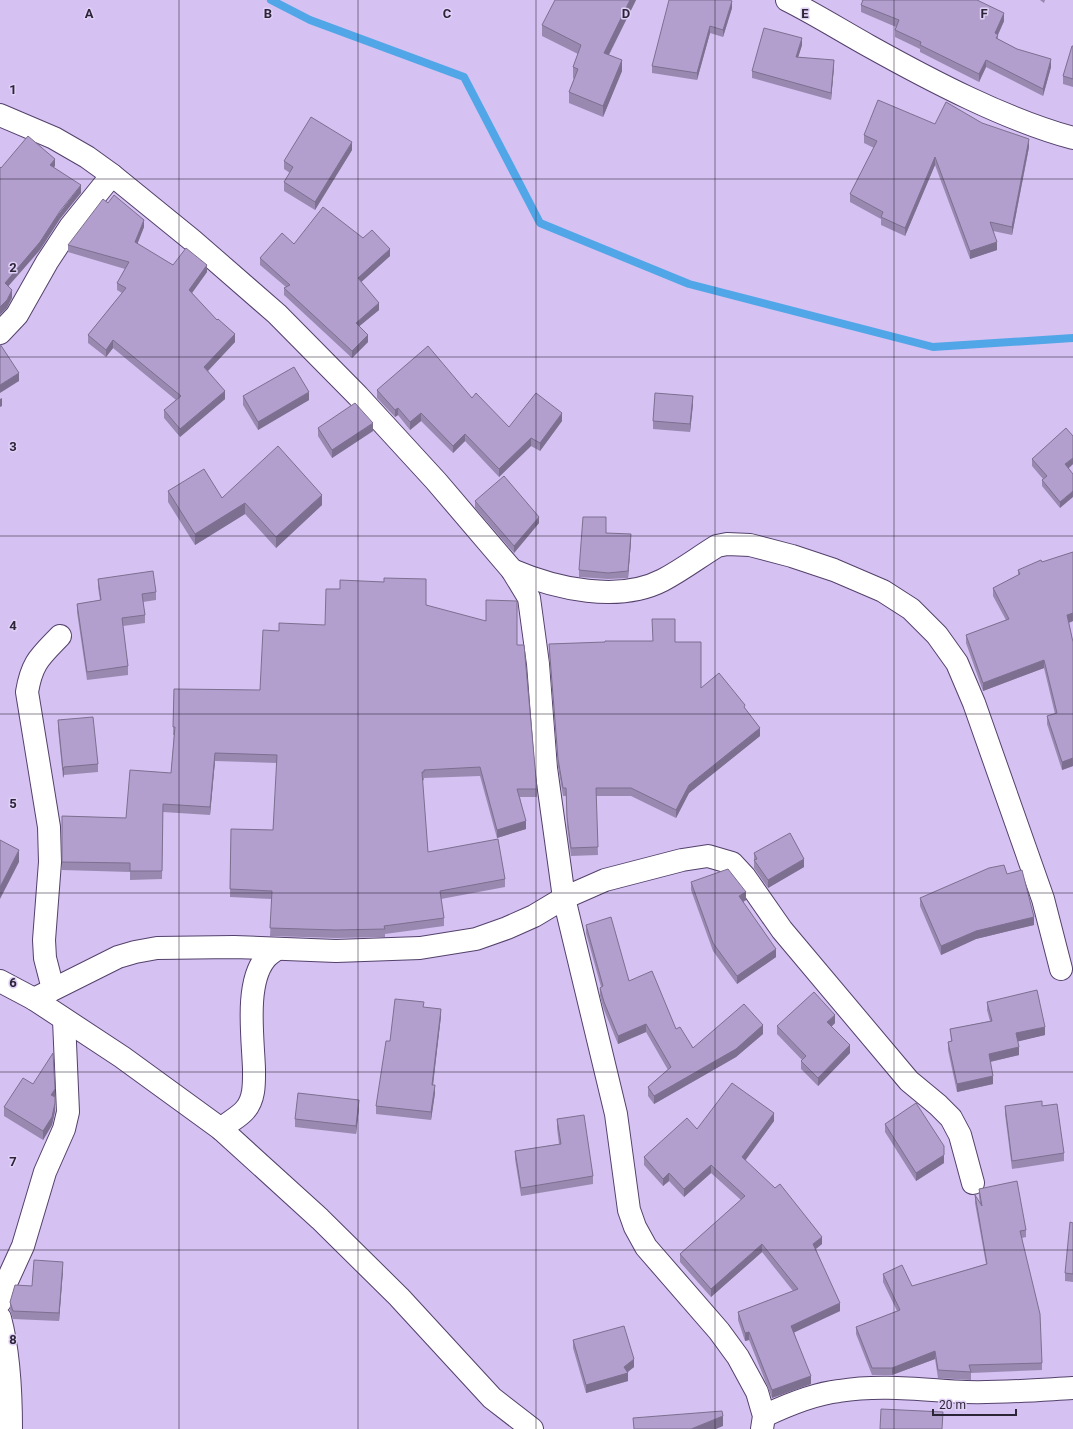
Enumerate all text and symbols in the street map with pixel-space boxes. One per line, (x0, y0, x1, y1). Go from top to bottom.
text: A (85, 6, 94, 21)
text: B (264, 6, 272, 21)
text: C (443, 6, 452, 21)
text: D (622, 6, 630, 21)
text: E (801, 6, 809, 21)
text: F (980, 6, 988, 21)
text: 1 (9, 82, 17, 97)
text: 2 (9, 260, 17, 275)
text: 3 (9, 439, 17, 454)
text: 4 (9, 618, 17, 633)
text: 5 (9, 796, 17, 811)
text: 6 (9, 975, 17, 990)
text: 7 (9, 1154, 17, 1169)
text: 8 (9, 1332, 17, 1347)
scale bar (933, 1391, 1016, 1417)
text: 20 m (939, 1398, 966, 1412)

